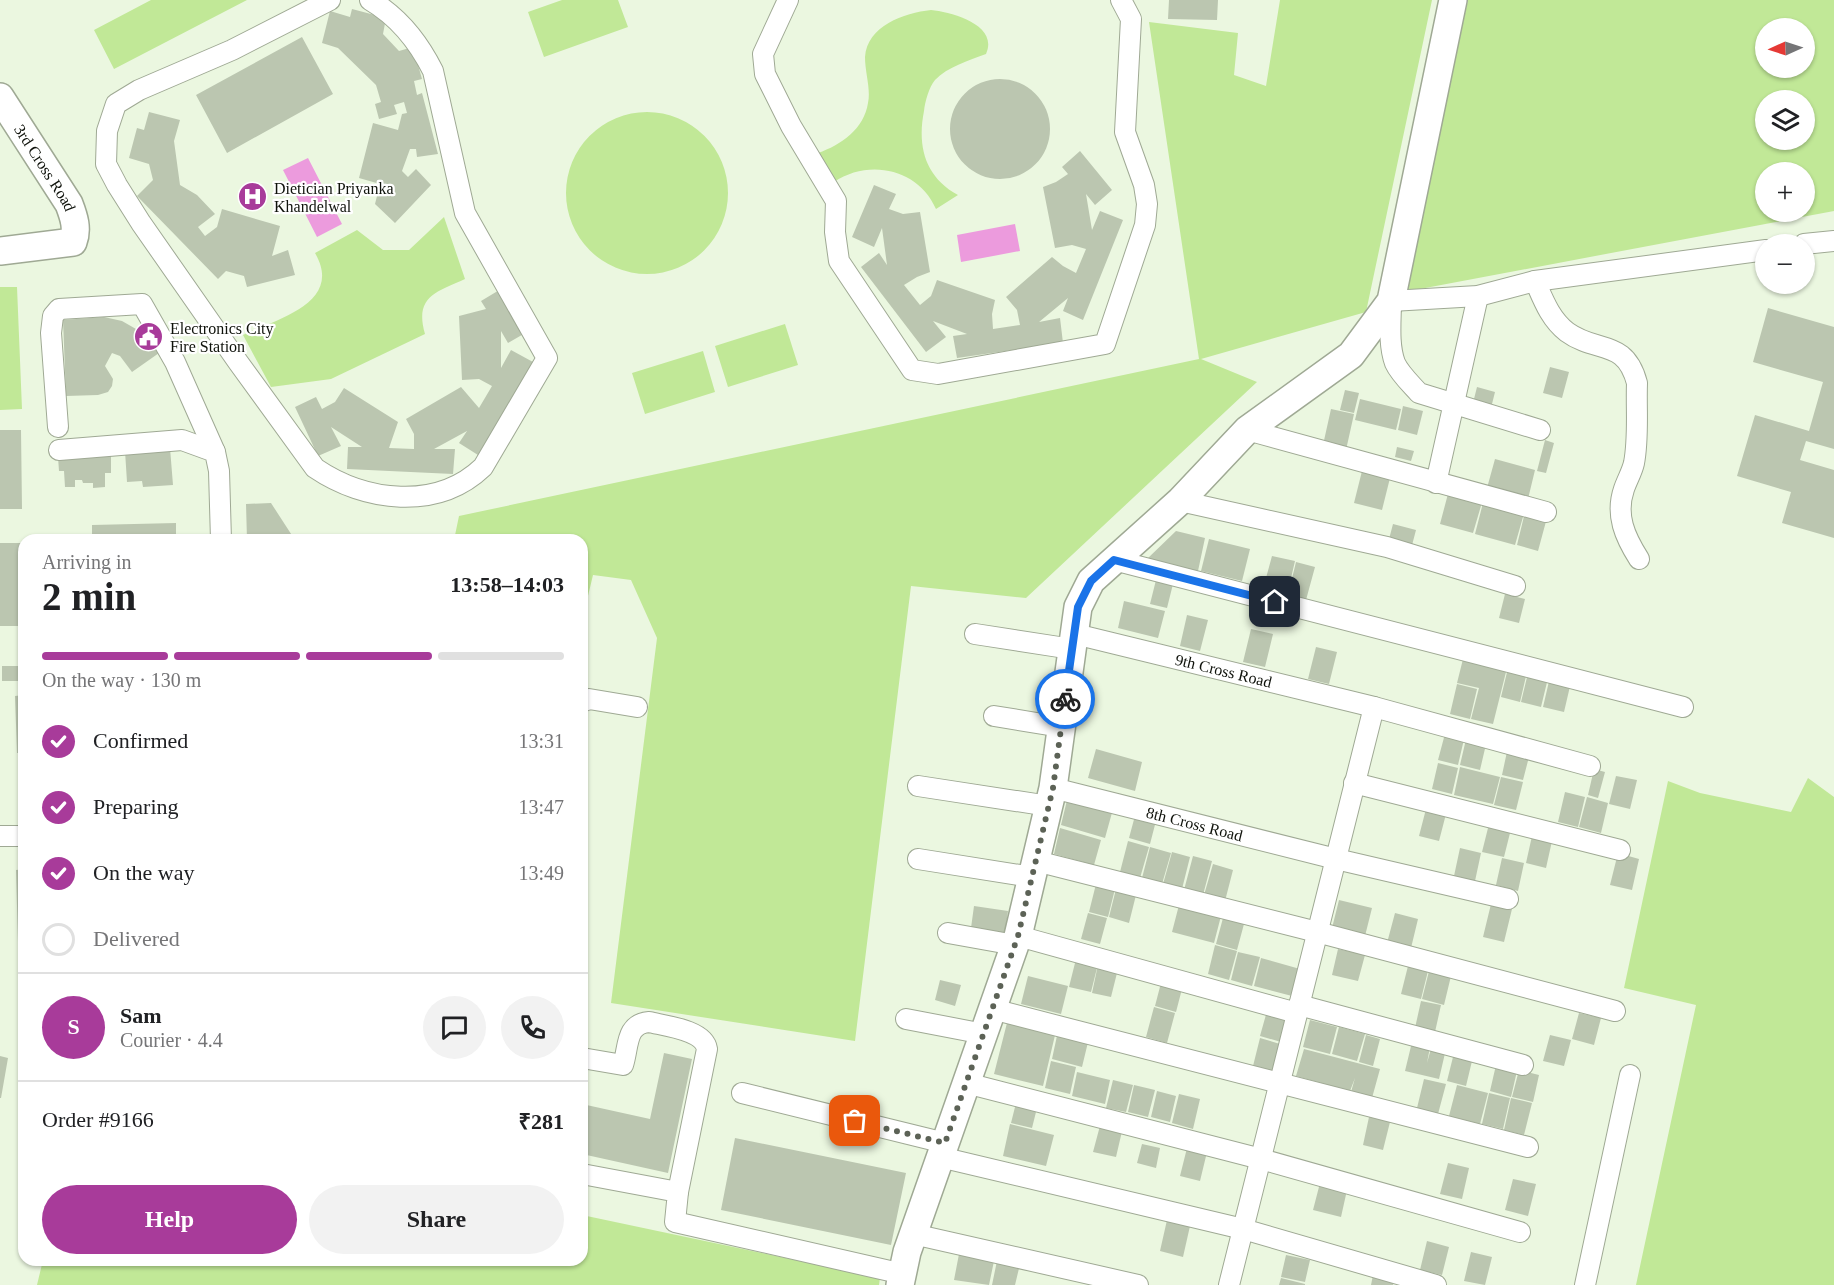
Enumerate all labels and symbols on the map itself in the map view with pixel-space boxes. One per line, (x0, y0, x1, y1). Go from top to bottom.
north arrow (1755, 18, 1815, 78)
street label: 3rd Cross Road (11, 121, 79, 213)
place label: Dietician Priyanka Khandelwal (274, 180, 394, 215)
hospital icon: Dietician Priyanka Khandelwal (237, 181, 269, 213)
place label: Electronics City Fire Station (170, 320, 274, 355)
public building icon: Electronics City Fire Station (133, 321, 165, 353)
pin (1249, 576, 1300, 627)
street label: 9th Cross Road (1174, 651, 1273, 691)
courier (1035, 669, 1095, 729)
street label: 8th Cross Road (1145, 804, 1244, 844)
pin (829, 1095, 880, 1146)

